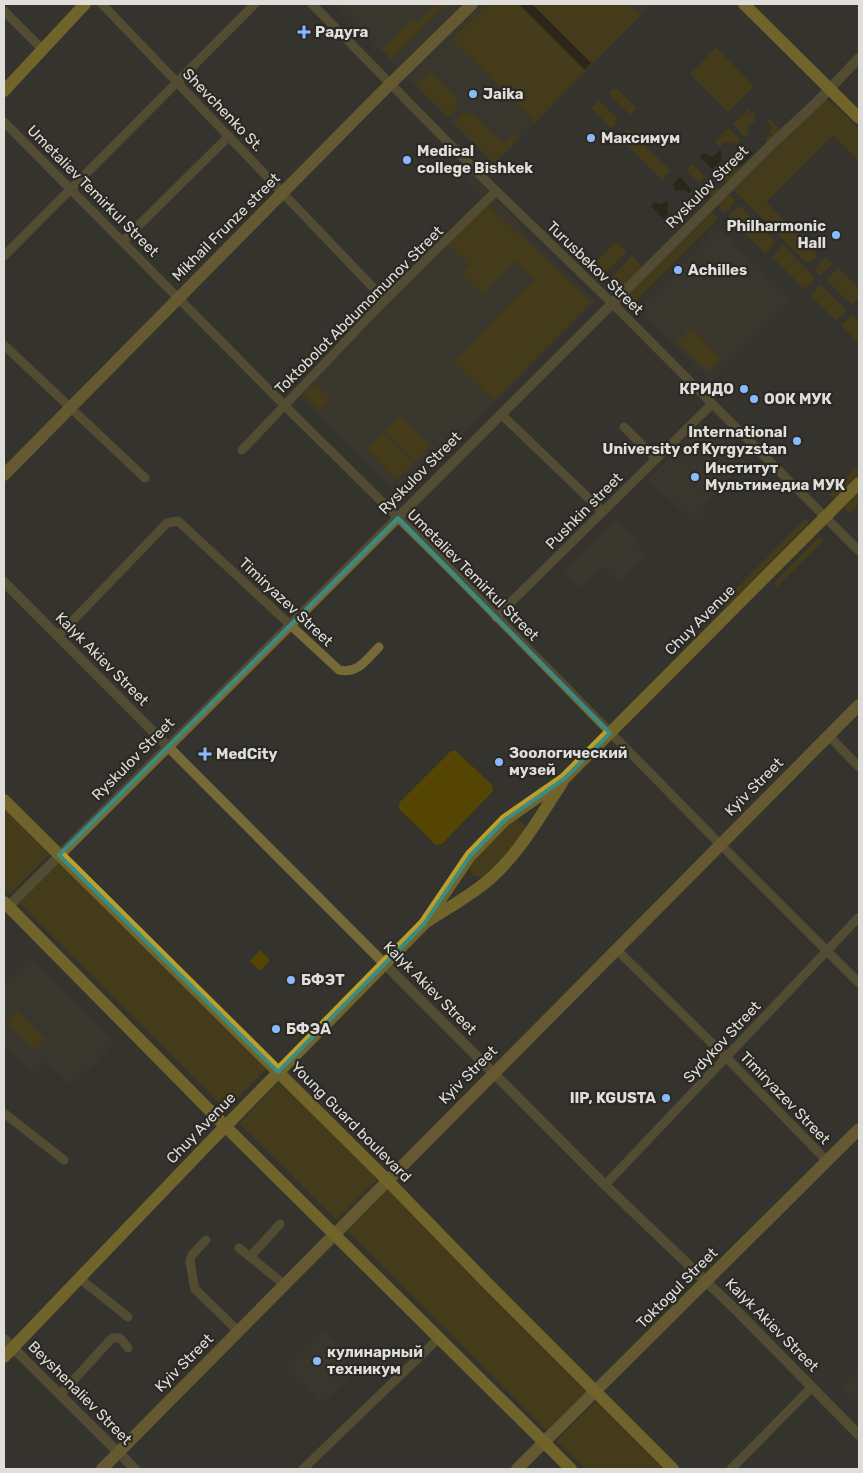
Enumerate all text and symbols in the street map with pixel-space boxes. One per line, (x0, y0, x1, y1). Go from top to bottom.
place label: Радуга (315, 23, 369, 41)
marker: Радуга (297, 25, 311, 39)
street label: Shevchenko St. (179, 65, 267, 155)
place label: Jaika (483, 85, 524, 103)
marker: Jaika (467, 88, 479, 100)
street label: Umetaliev Temirkul Street (23, 121, 163, 261)
place label: Максимум (601, 129, 680, 147)
marker: Максимум (585, 132, 597, 144)
place label: Medical college Bishkek (417, 142, 533, 177)
street label: Ryskulov Street (662, 142, 752, 232)
marker: Medical college Bishkek (401, 154, 413, 166)
street label: Mikhail Frunze street (168, 169, 284, 285)
street label: Turusbekov Street (543, 217, 647, 319)
place label: Philharmonic Hall (726, 217, 826, 252)
street label: Toktobolot Abdumomunov Street (271, 222, 447, 398)
marker: Philharmonic Hall (830, 229, 842, 241)
place label: Achilles (688, 261, 747, 279)
marker: Achilles (672, 264, 684, 276)
place label: КРИДО (679, 380, 734, 398)
marker: КРИДО (738, 383, 750, 395)
place label: ООК МУК (764, 390, 832, 408)
marker: ООК МУК (748, 393, 760, 405)
place label: International University of Kyrgyzstan (603, 423, 787, 458)
street label: Ryskulov Street (375, 428, 465, 518)
marker: International University of Kyrgyzstan (791, 435, 803, 447)
place label: Институт Мультимедиа МУК (705, 459, 846, 494)
street label: Pushkin street (542, 469, 626, 553)
marker: Институт Мультимедиа МУК (689, 471, 701, 483)
street label: Umetaliev Temirkul Street (403, 505, 543, 645)
street label: Timiryazev Street (235, 554, 337, 650)
street label: Chuy Avenue (661, 581, 739, 659)
street label: Kalyk Akiev Street (52, 609, 152, 709)
street label: Ryskulov Street (88, 714, 178, 804)
place label: Зоологический музей (509, 744, 627, 779)
place label: MedCity (216, 745, 278, 763)
marker: MedCity (198, 747, 212, 761)
street label: Kyiv Street (721, 754, 787, 820)
marker: Зоологический музей (493, 756, 505, 768)
street label: Kalyk Akiev Street (380, 938, 480, 1038)
place label: БФЭТ (301, 971, 345, 989)
marker: БФЭТ (285, 974, 297, 986)
street label: Sydykov Street (680, 997, 765, 1087)
place label: БФЭА (286, 1020, 331, 1038)
marker: БФЭА (270, 1023, 282, 1035)
street label: Kyiv Street (435, 1042, 501, 1108)
street label: Timiryazev Street (736, 1048, 834, 1148)
street label: Young Guard boulevard (287, 1058, 415, 1186)
street label: Chuy Avenue (163, 1089, 239, 1167)
place label: IIP, KGUSTA (570, 1089, 656, 1107)
marker: IIP, KGUSTA (660, 1092, 672, 1104)
street label: Toktogul Street (633, 1244, 721, 1332)
street label: Kalyk Akiev Street (722, 1275, 822, 1375)
street label: Kyiv Street (151, 1330, 217, 1396)
street label: Beyshenaliev Street (24, 1337, 136, 1449)
place label: кулинарный техникум (327, 1343, 423, 1378)
marker: кулинарный техникум (311, 1355, 323, 1367)

